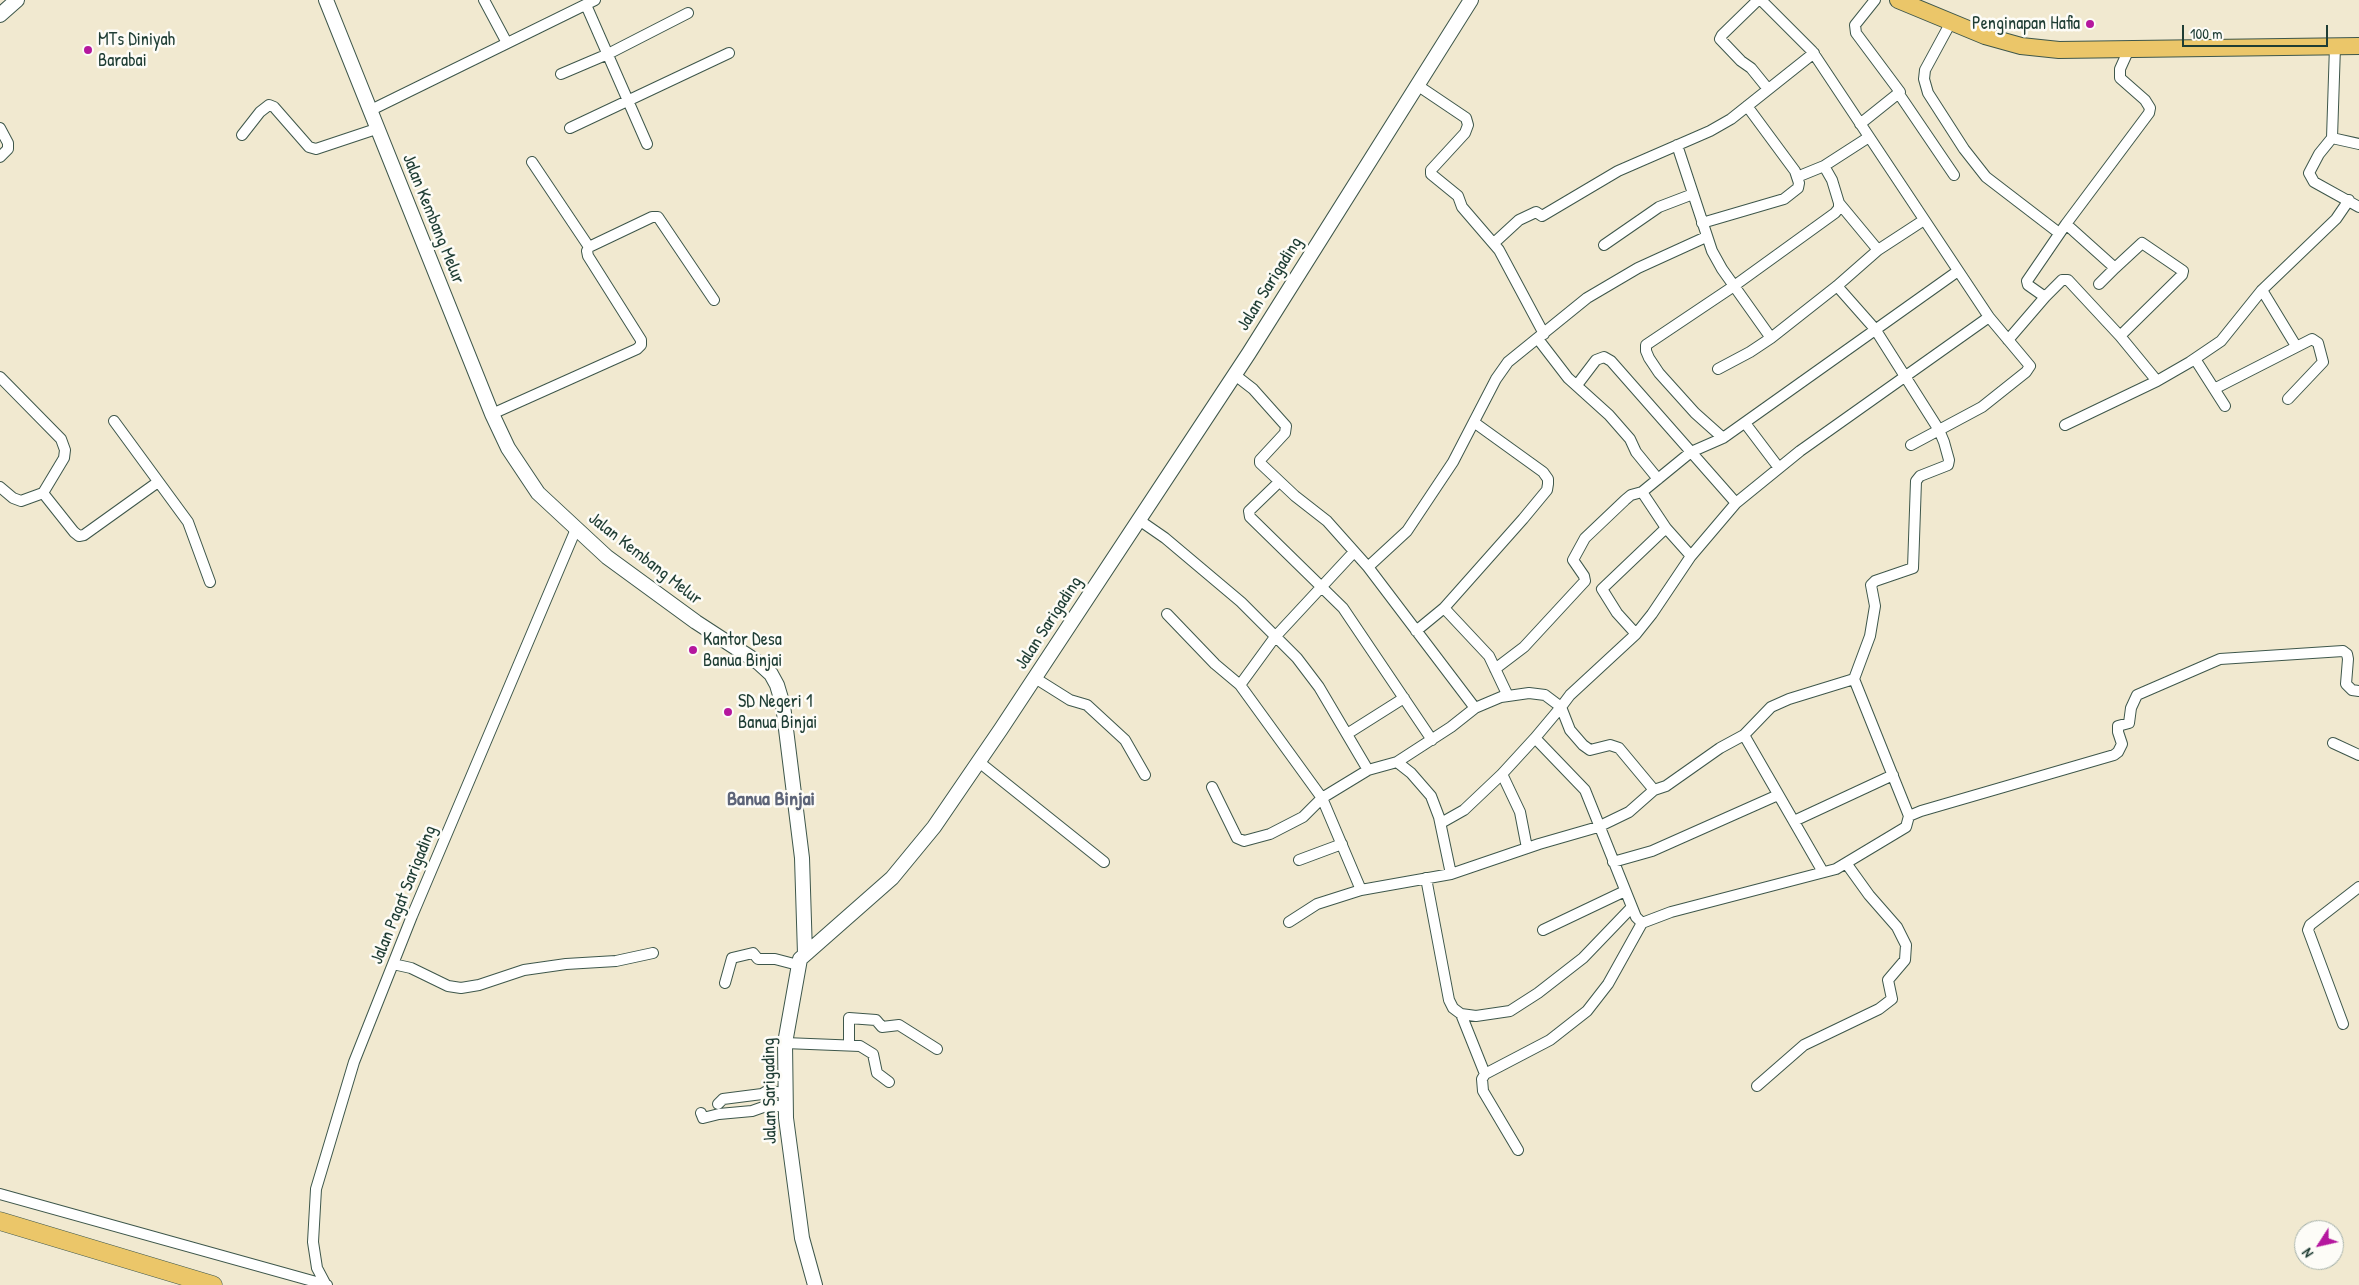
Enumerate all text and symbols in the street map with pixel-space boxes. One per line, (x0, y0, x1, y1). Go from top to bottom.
place label: Penginapan Hafia (1972, 13, 2080, 35)
scale bar (2184, 15, 2330, 47)
marker: Penginapan Hafia (2084, 18, 2096, 30)
text: 100 m (2190, 23, 2223, 44)
place label: MTs Diniyah Barabai (98, 29, 175, 72)
marker: MTs Diniyah Barabai (82, 44, 94, 56)
street label: Jalan Kembang Melur (397, 151, 469, 287)
street label: Jalan Sarigading (1233, 233, 1307, 335)
street label: Jalan Kembang Melur (584, 508, 706, 610)
street label: Jalan Sarigading (1011, 573, 1087, 673)
place label: Kantor Desa Banua Binjai (703, 629, 782, 672)
marker: Kantor Desa Banua Binjai (687, 644, 699, 656)
place label: SD Negeri 1 Banua Binjai (738, 691, 817, 734)
marker: SD Negeri 1 Banua Binjai (722, 706, 734, 718)
district label: Banua Binjai (727, 788, 815, 812)
street label: Jalan Pagat Sarigading (366, 823, 442, 967)
street label: Jalan Sarigading (758, 1038, 782, 1144)
north arrow (2294, 1220, 2344, 1270)
text: N (2297, 1245, 2317, 1262)

